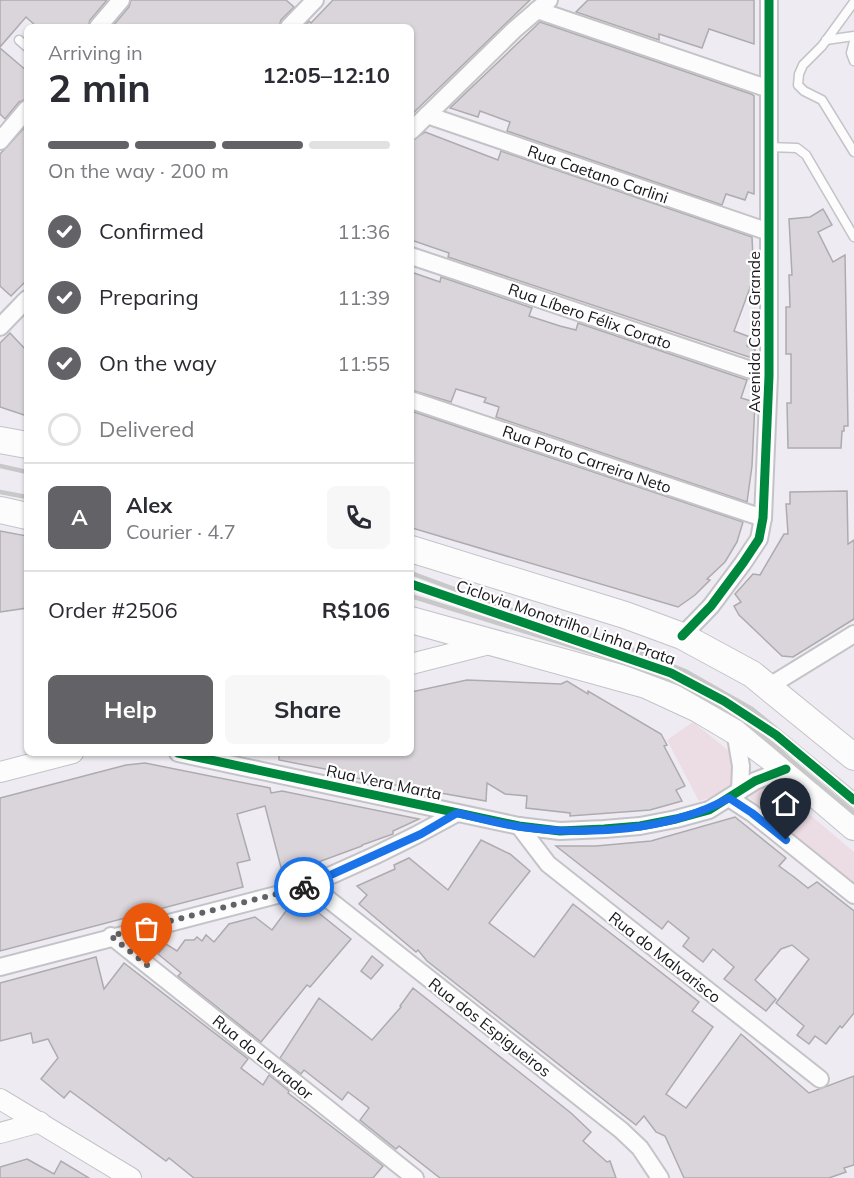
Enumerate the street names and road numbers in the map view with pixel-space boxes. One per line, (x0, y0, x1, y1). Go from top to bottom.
street label: Rua Caetano Carlini (525, 140, 671, 208)
street label: Avenida Casa Grande (744, 251, 764, 413)
street label: Rua Líbero Félix Corato (506, 279, 674, 353)
street label: Rua Porto Carreira Neto (500, 421, 674, 497)
street label: Ciclovia Monotrilho Linha Prata (454, 575, 678, 669)
street label: Rua Vera Marta (325, 760, 443, 804)
street label: Rua do Malvarisco (605, 907, 725, 1007)
street label: Rua dos Espigueiros (425, 973, 555, 1081)
street label: Rua do Lavrador (209, 1010, 317, 1104)

